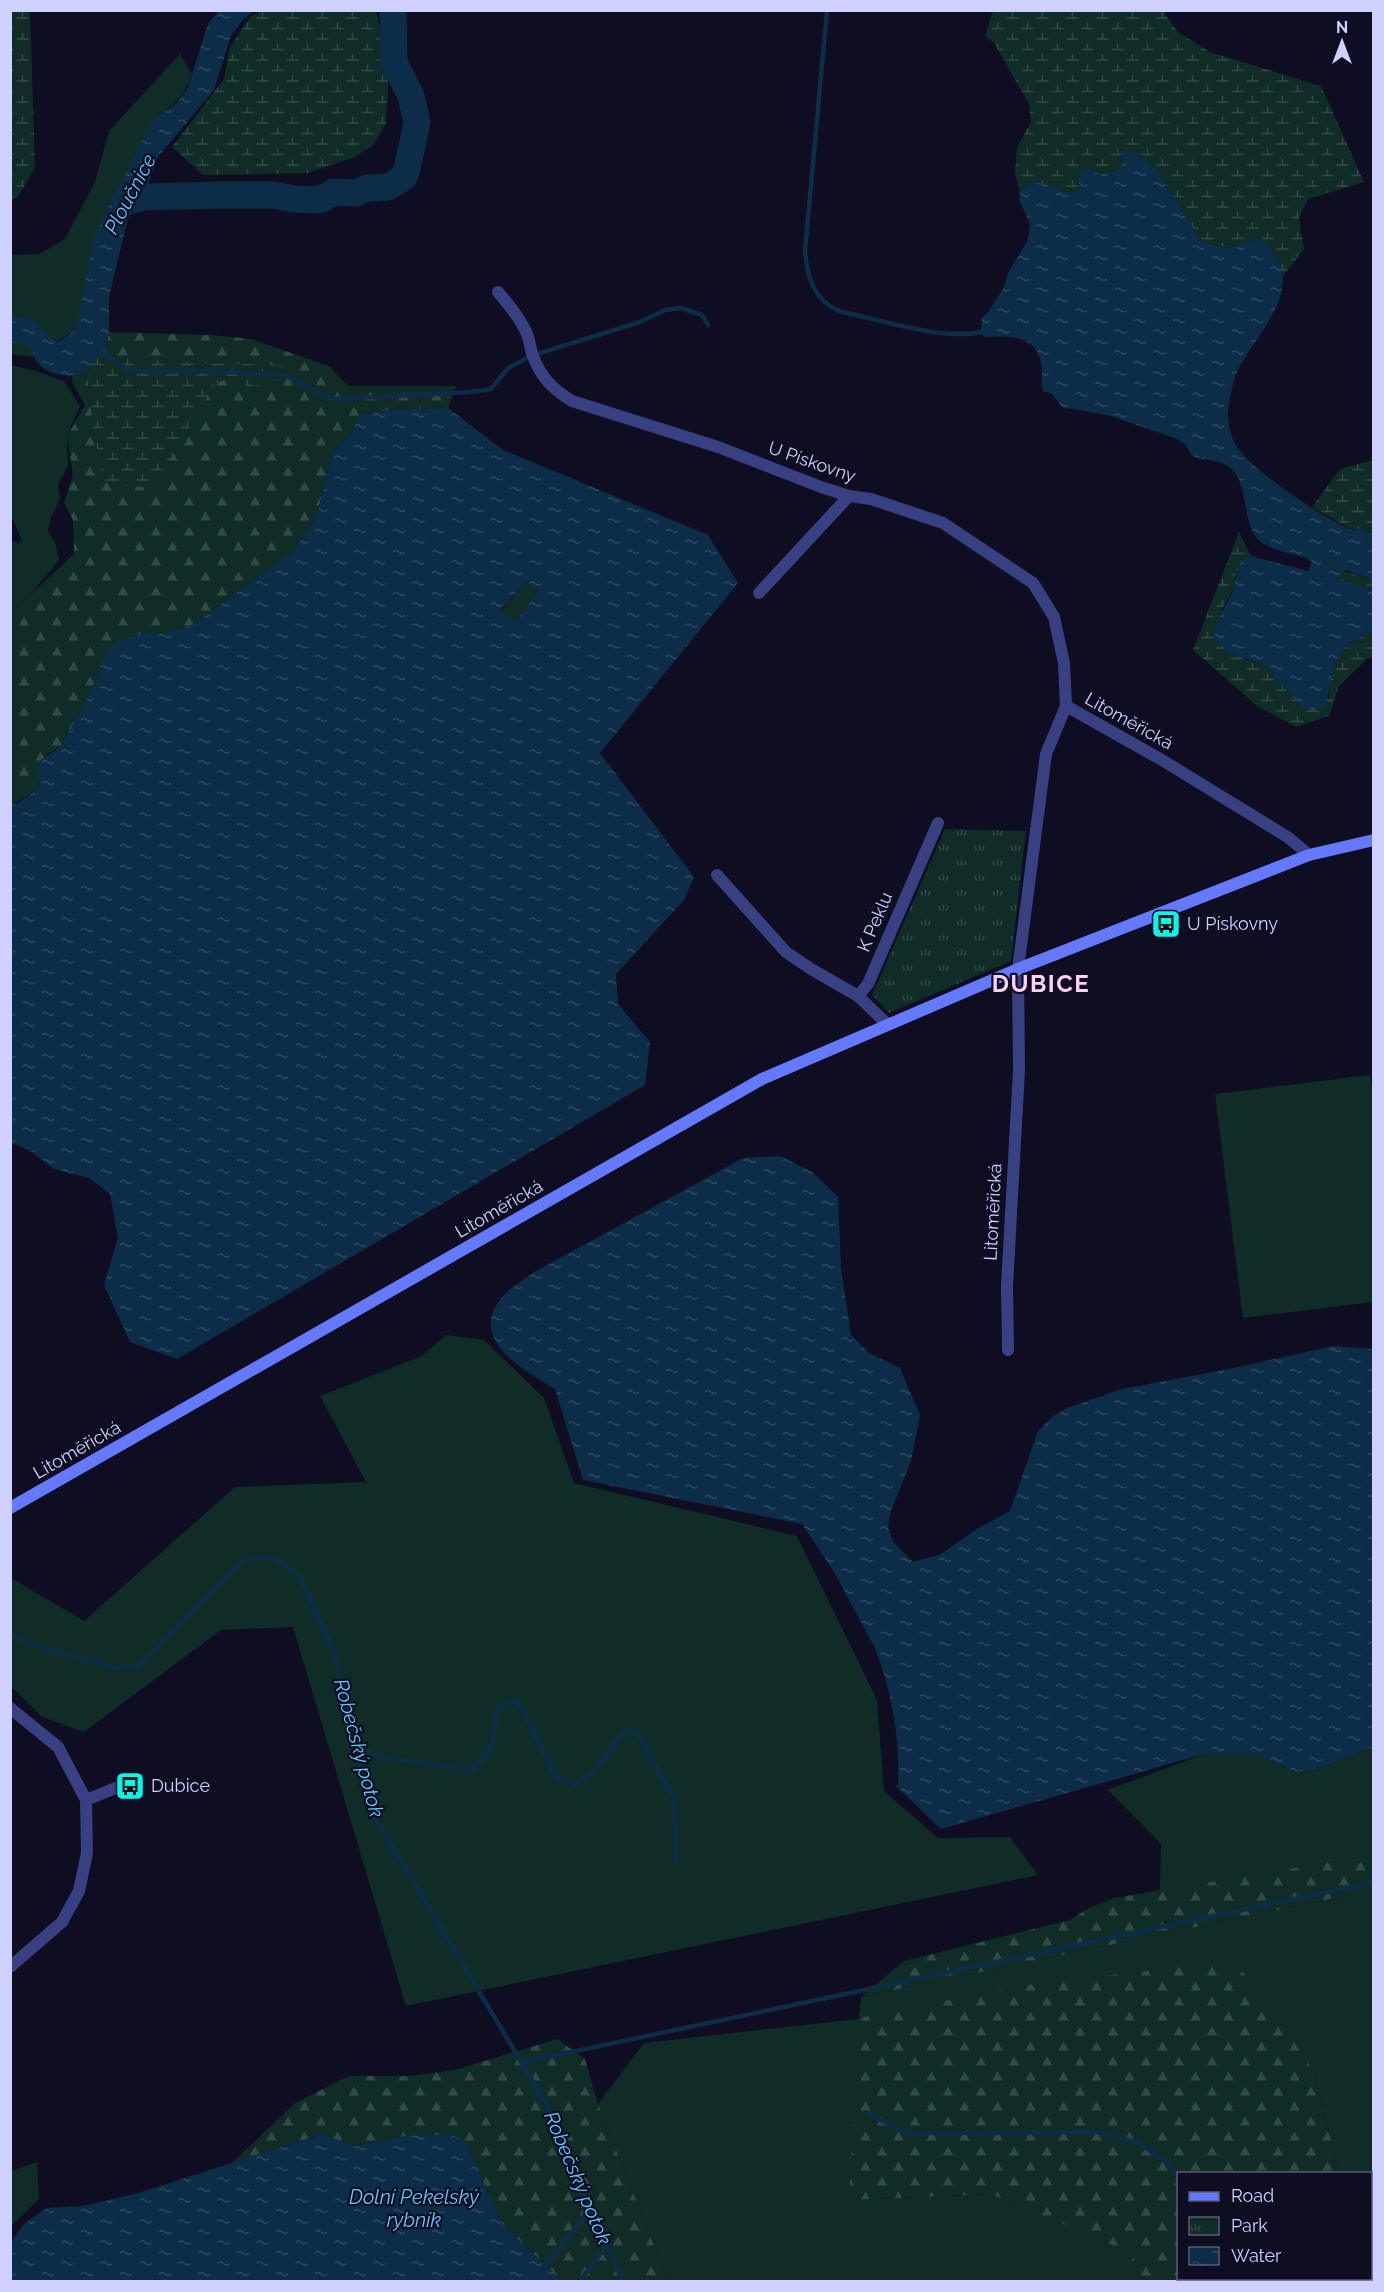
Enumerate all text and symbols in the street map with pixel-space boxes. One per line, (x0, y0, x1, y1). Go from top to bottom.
north arrow (1312, 12, 1372, 72)
text: N (1336, 18, 1348, 37)
water label: Ploučnice (99, 150, 161, 238)
street label: U Pískovny (766, 437, 859, 486)
street label: Litoměřická (1081, 688, 1177, 753)
street label: K Peklu (853, 889, 896, 955)
bus stop icon: U Pískovny (1150, 908, 1182, 940)
place label: U Pískovny (1187, 913, 1278, 934)
district label: DUBICE (992, 969, 1090, 998)
street label: Litoměřická (979, 1163, 1006, 1261)
street label: Litoměřická (451, 1175, 546, 1242)
street label: Litoměřická (29, 1416, 124, 1483)
water label: Robečský potok (329, 1676, 389, 1820)
bus stop icon: Dubice (114, 1770, 146, 1802)
place label: Dubice (151, 1775, 210, 1796)
water label: Robečský potok (539, 2108, 617, 2249)
legend (1177, 2172, 1372, 2280)
water label: Dolní Pekelský rybník (349, 2185, 480, 2232)
text: Road (1231, 2185, 1274, 2206)
text: Park (1231, 2215, 1268, 2236)
text: Water (1231, 2245, 1282, 2266)

